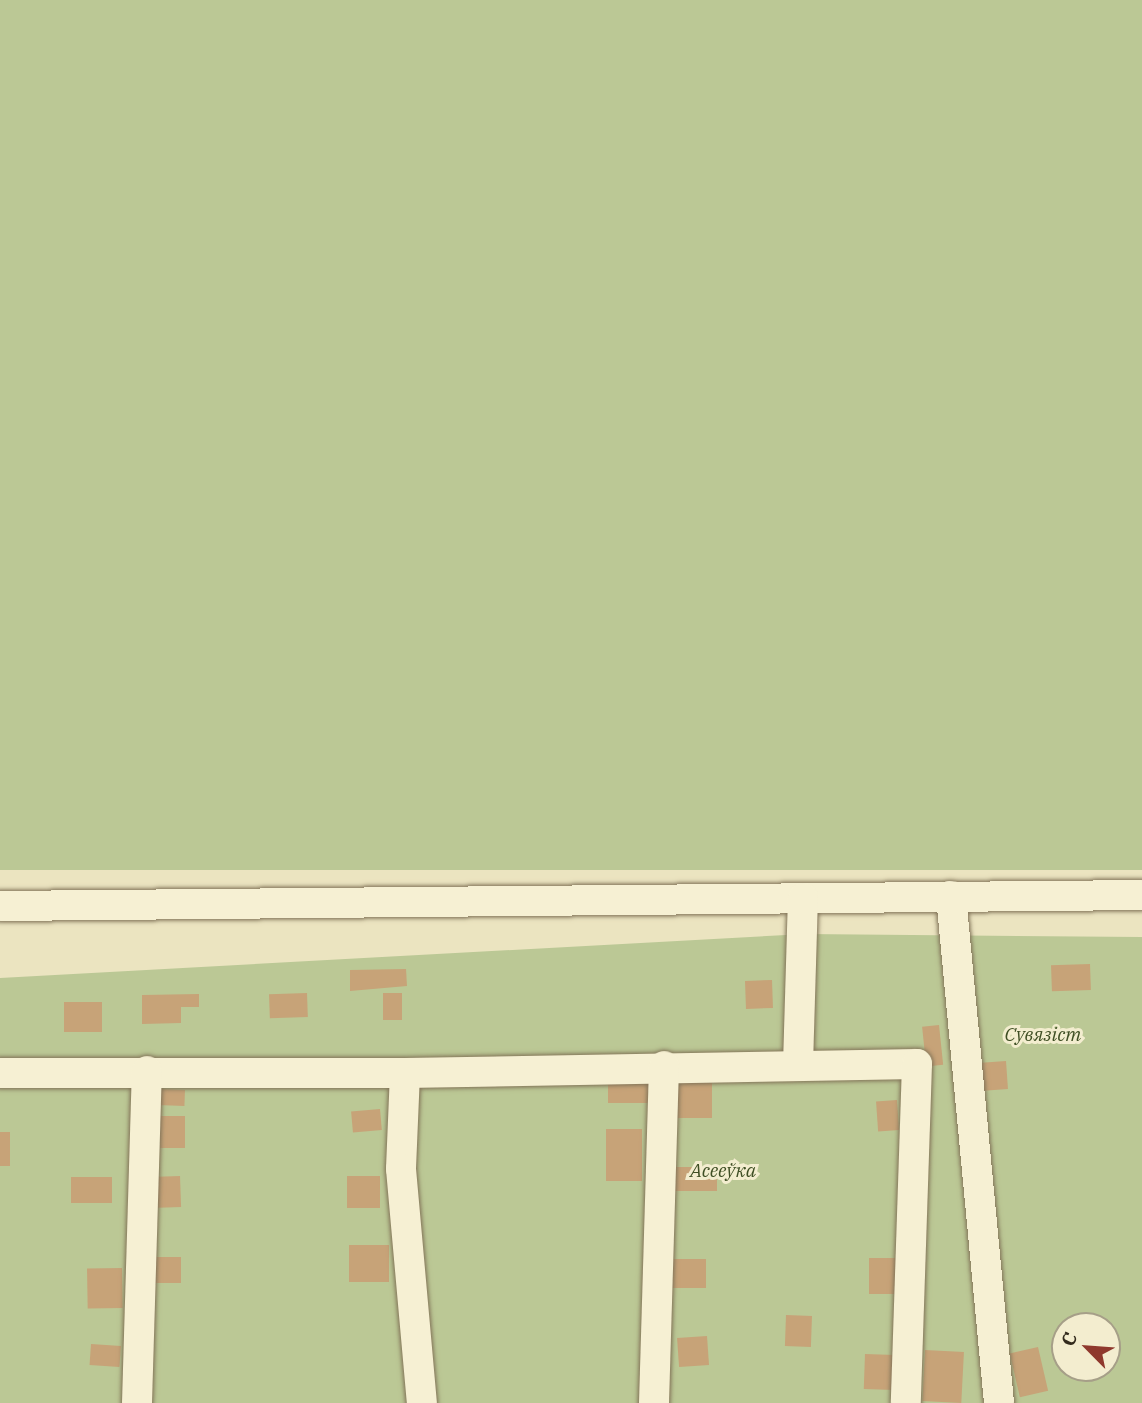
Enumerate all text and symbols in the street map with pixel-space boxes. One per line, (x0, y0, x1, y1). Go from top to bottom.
park label: Сувязіст (1005, 1024, 1081, 1046)
park label: Асееўка (690, 1160, 756, 1182)
north arrow (1051, 1312, 1121, 1382)
text: С (1055, 1328, 1082, 1350)

